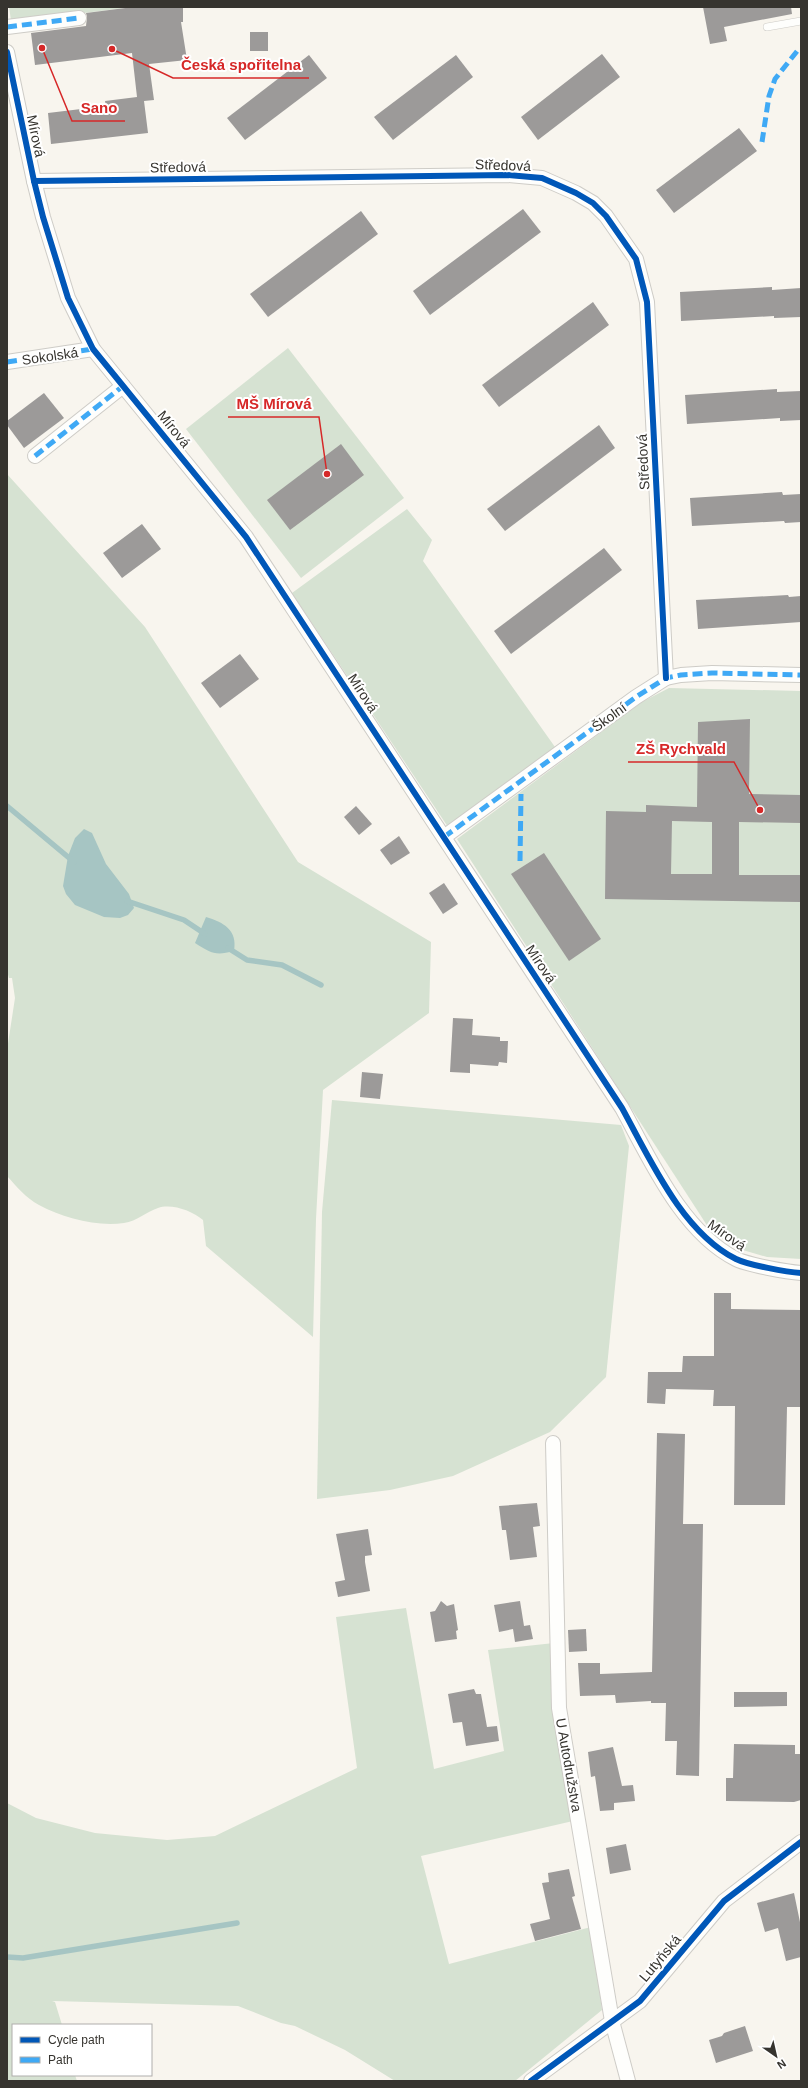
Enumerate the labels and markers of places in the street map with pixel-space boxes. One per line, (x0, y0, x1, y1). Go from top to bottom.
callout: Česká spořitelna (173, 51, 309, 78)
callout: Sano (72, 94, 125, 121)
callout: MŠ Mírová (228, 390, 319, 417)
callout: ZŠ Rychvald (628, 735, 734, 762)

